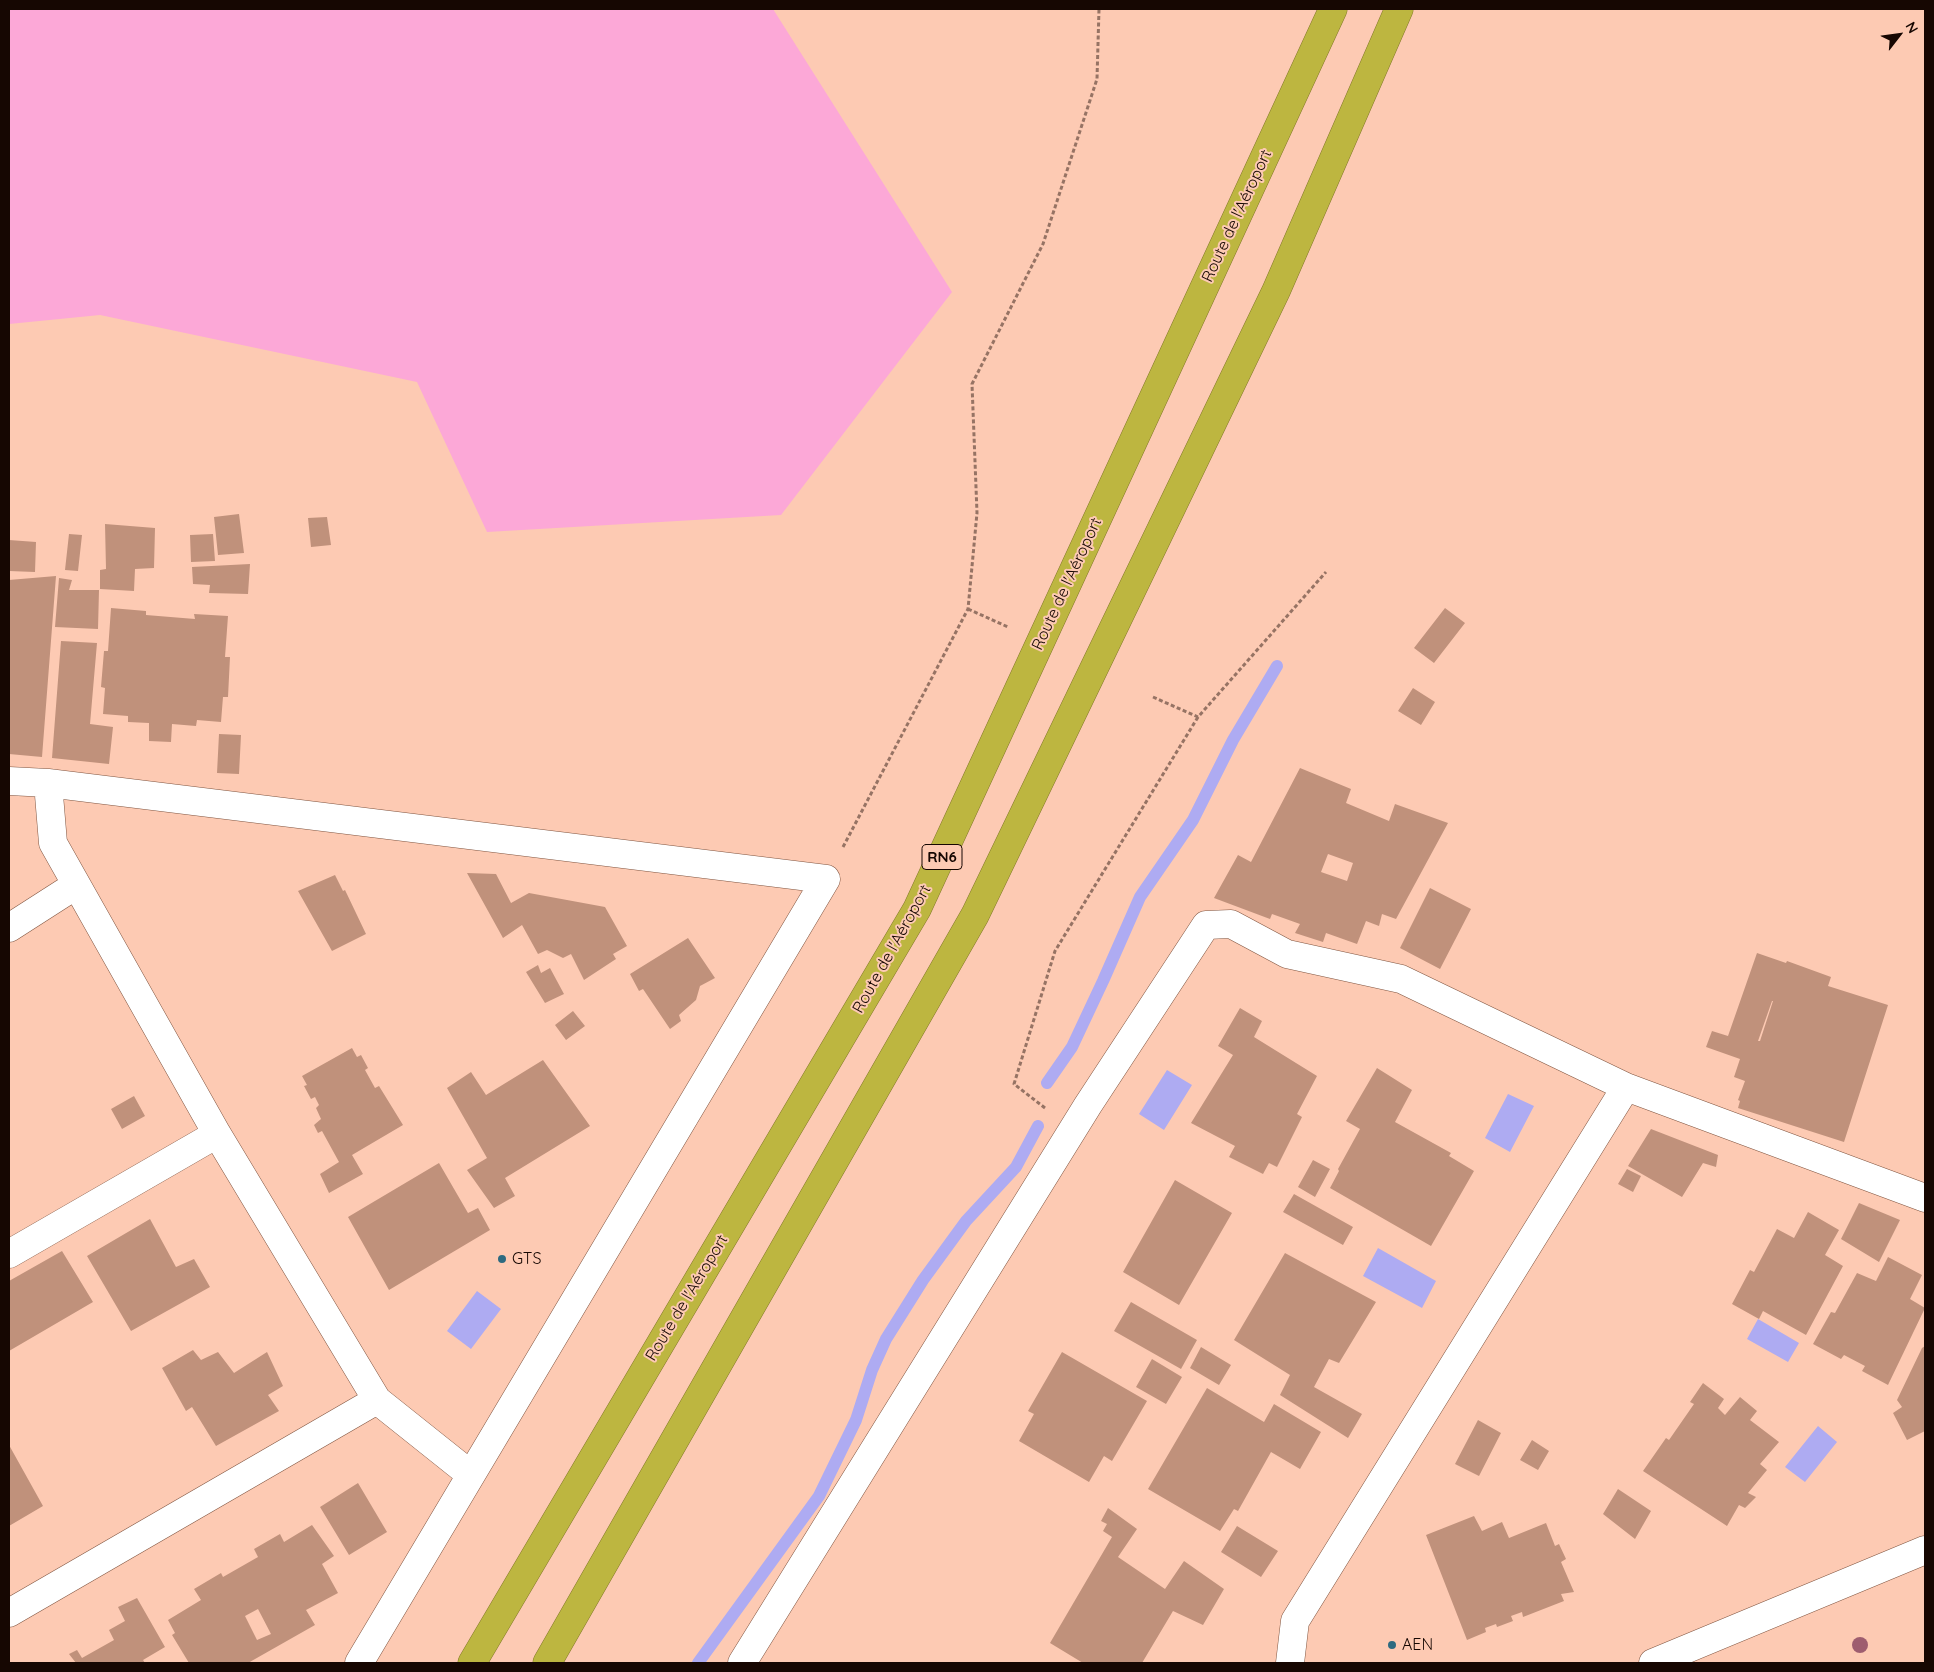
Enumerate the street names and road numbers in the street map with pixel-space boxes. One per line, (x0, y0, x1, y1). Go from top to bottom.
street label: Route de l'Aéroport (1198, 147, 1276, 285)
street label: Route de l'Aéroport (1028, 515, 1106, 653)
road number: RN6 (922, 844, 962, 870)
street label: Route de l'Aéroport (849, 881, 935, 1017)
street label: Route de l'Aéroport (642, 1231, 732, 1365)

